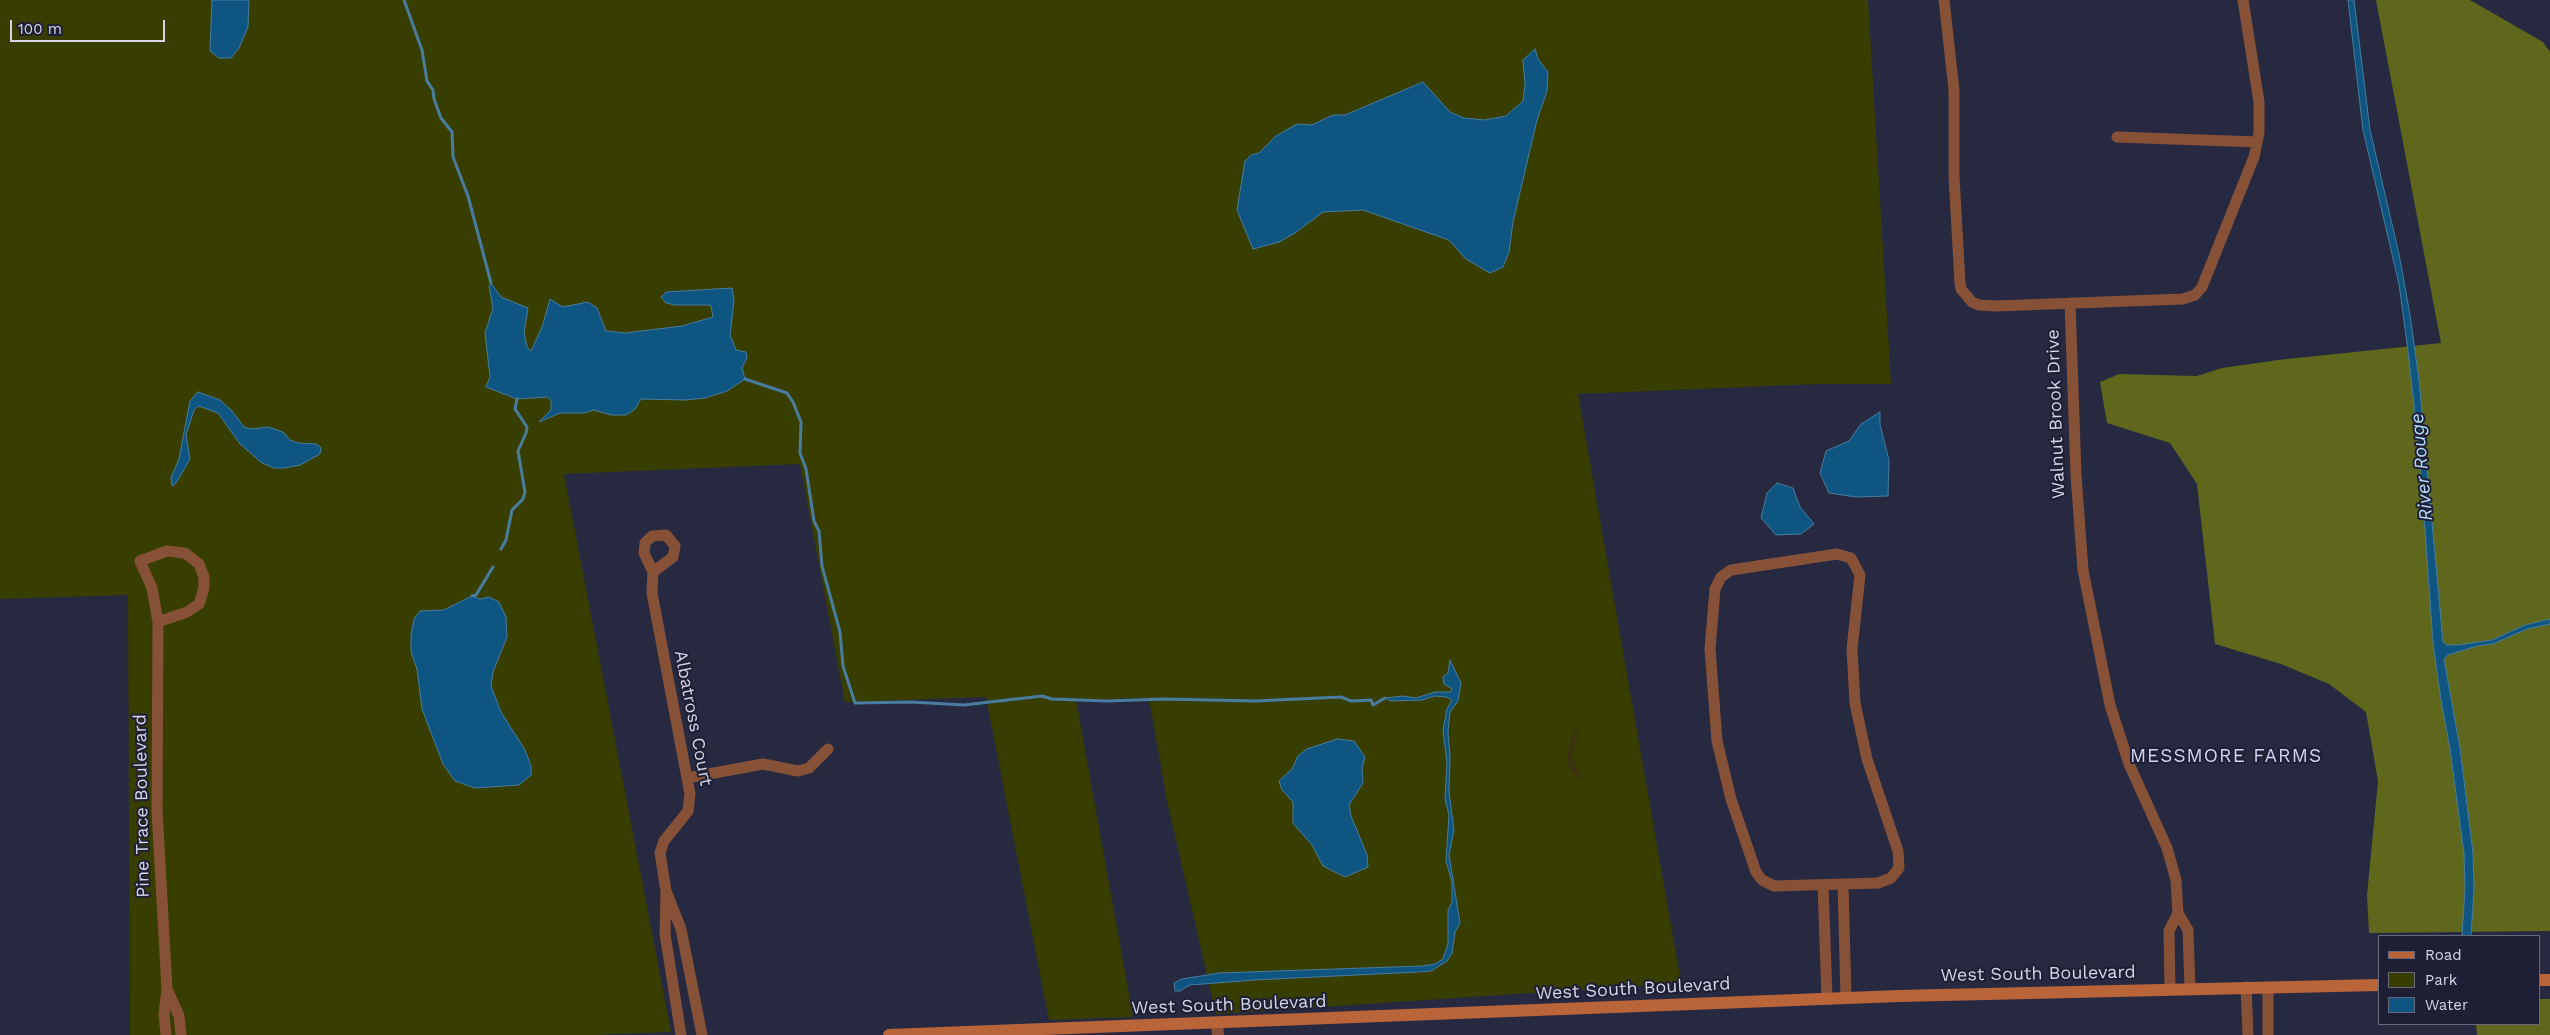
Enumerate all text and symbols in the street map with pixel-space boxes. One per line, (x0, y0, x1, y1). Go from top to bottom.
scale bar (12, 10, 168, 42)
text: 100 m (18, 20, 62, 38)
street label: Walnut Brook Drive (2042, 329, 2070, 499)
water label: River Rouge (2406, 412, 2438, 522)
street label: Albatross Court (669, 648, 717, 788)
street label: Pine Trace Boulevard (130, 714, 154, 898)
district label: MESSMORE FARMS (2128, 745, 2324, 767)
legend (2378, 935, 2540, 1025)
text: Road (2425, 946, 2462, 964)
street label: West South Boulevard (1940, 961, 2136, 987)
text: Park (2425, 971, 2457, 989)
street label: West South Boulevard (1535, 973, 1731, 1005)
street label: West South Boulevard (1131, 991, 1327, 1019)
text: Water (2425, 996, 2468, 1014)

